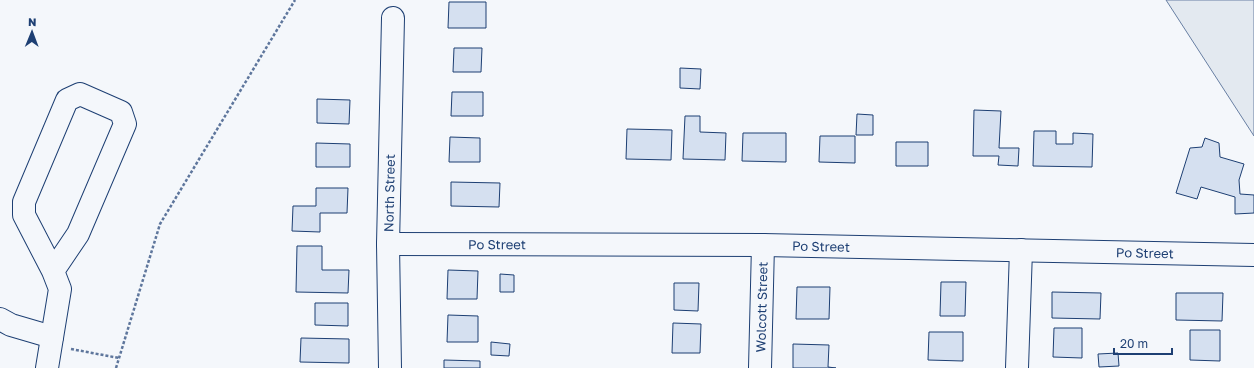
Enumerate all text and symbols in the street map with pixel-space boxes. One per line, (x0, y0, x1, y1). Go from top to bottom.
north arrow (12, 12, 52, 52)
text: N (28, 15, 36, 28)
street label: North Street (380, 154, 398, 232)
street label: Po Street (468, 236, 526, 252)
street label: Po Street (792, 238, 850, 255)
street label: Po Street (1116, 244, 1174, 261)
street label: Wolcott Street (752, 261, 771, 353)
scale bar (1114, 330, 1172, 356)
text: 20 m (1120, 336, 1148, 351)

